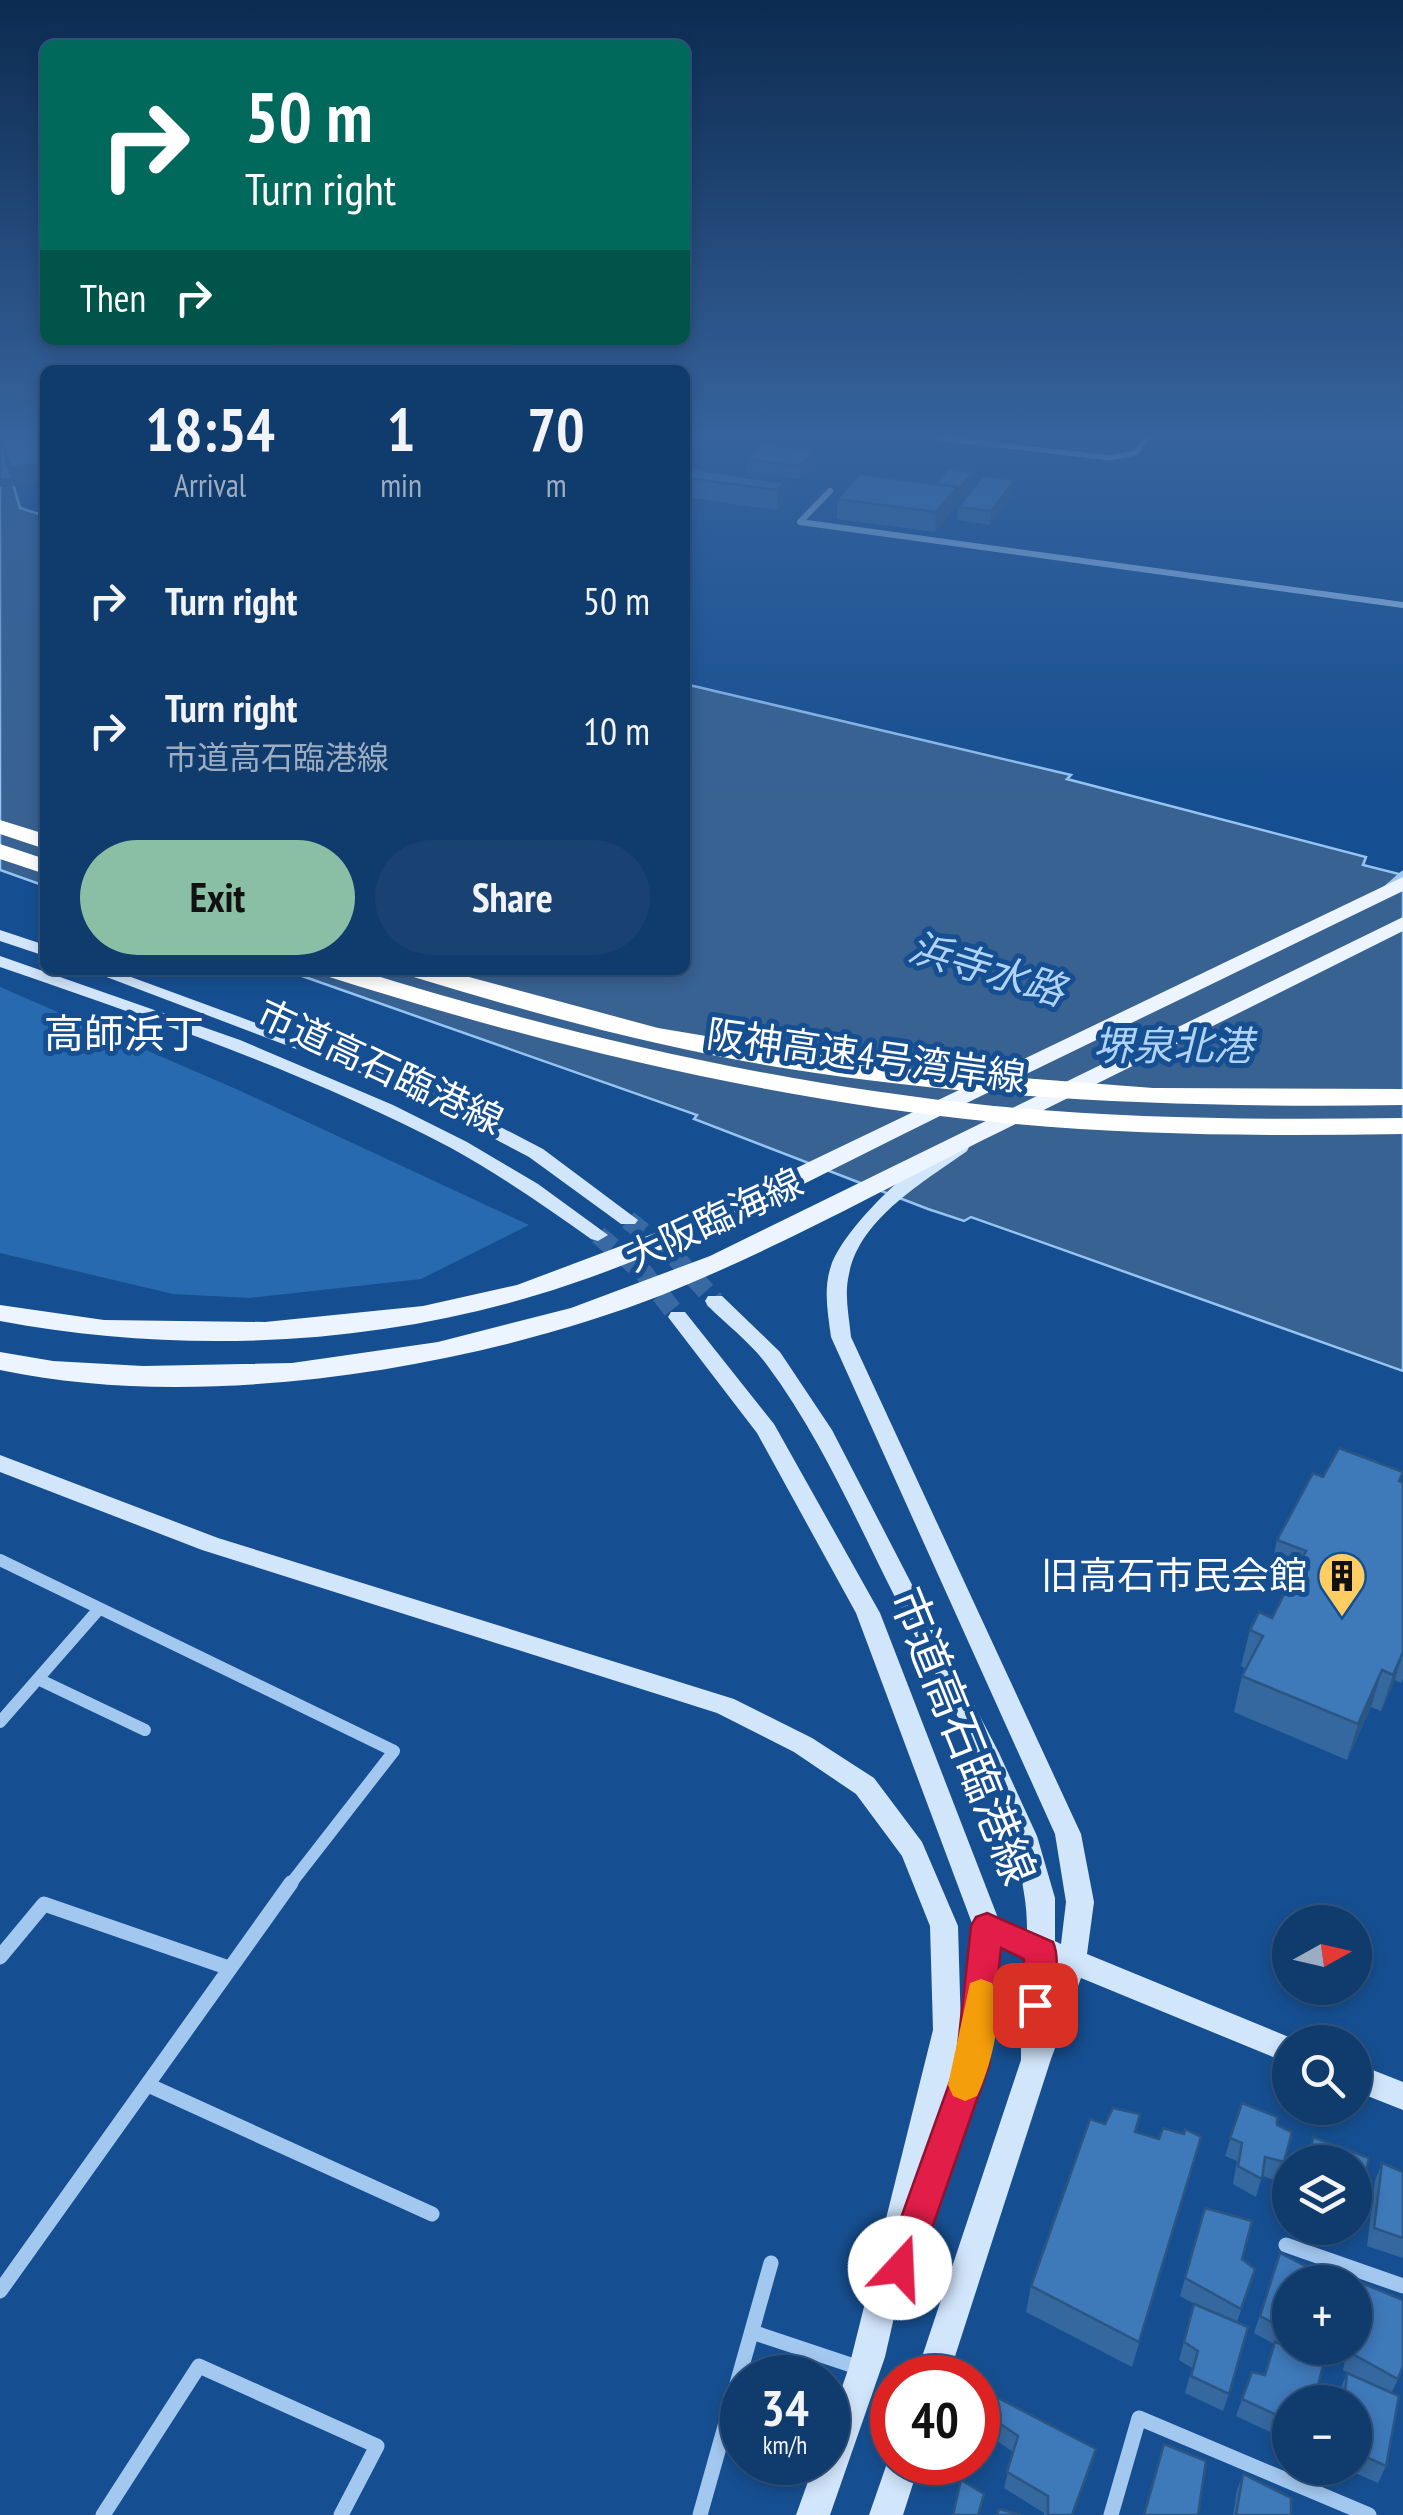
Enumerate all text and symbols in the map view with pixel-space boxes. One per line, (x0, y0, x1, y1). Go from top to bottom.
text: 50 m (245, 71, 373, 161)
icon: right (80, 80, 210, 210)
text: Turn right (245, 159, 396, 217)
icon: right (166, 270, 221, 325)
text: Then (80, 273, 146, 322)
text: 18:54 (145, 390, 275, 468)
text: 1 (387, 390, 416, 468)
text: 70 (527, 390, 585, 468)
text: Arrival (174, 464, 246, 506)
text: min (380, 464, 422, 506)
text: m (546, 464, 566, 506)
icon: right (80, 573, 135, 628)
text: Turn right (165, 576, 297, 625)
text: 50 m (583, 576, 650, 625)
text: Turn right (165, 683, 297, 732)
icon: right (80, 703, 135, 758)
text: 10 m (583, 706, 650, 755)
text: 市道高石臨港線 (165, 736, 389, 778)
button: Exit (80, 840, 355, 955)
button: Share (375, 840, 650, 955)
water label: 浜寺水路 (903, 920, 1074, 1017)
street label: 市道高石臨港線 (250, 987, 512, 1144)
district label: 高師浜丁 (44, 1007, 204, 1059)
street label: 阪神高速4号湾岸線 (704, 1008, 1029, 1101)
water label: 堺泉北港 (1093, 1019, 1258, 1071)
street label: 大阪臨海線 (617, 1156, 810, 1281)
place label: 旧高石市民会館 (1041, 1550, 1307, 1599)
building icon: 旧高石市民会館 (1316, 1550, 1368, 1618)
street label: 市道高石臨港線 (878, 1579, 1050, 1893)
north arrow (1272, 1905, 1372, 2005)
map controls (1272, 1905, 1372, 2485)
pin (993, 1963, 1078, 2048)
icon: arrive (1008, 1978, 1063, 2033)
button: search (1272, 2025, 1372, 2125)
button: layers (1272, 2145, 1372, 2245)
position arrow (848, 2216, 952, 2320)
button: + (1272, 2265, 1372, 2365)
speed limit sign: 40 (870, 2355, 1000, 2485)
text: 34 (761, 2375, 809, 2440)
button: − (1272, 2385, 1372, 2485)
text: km/h (763, 2429, 807, 2461)

